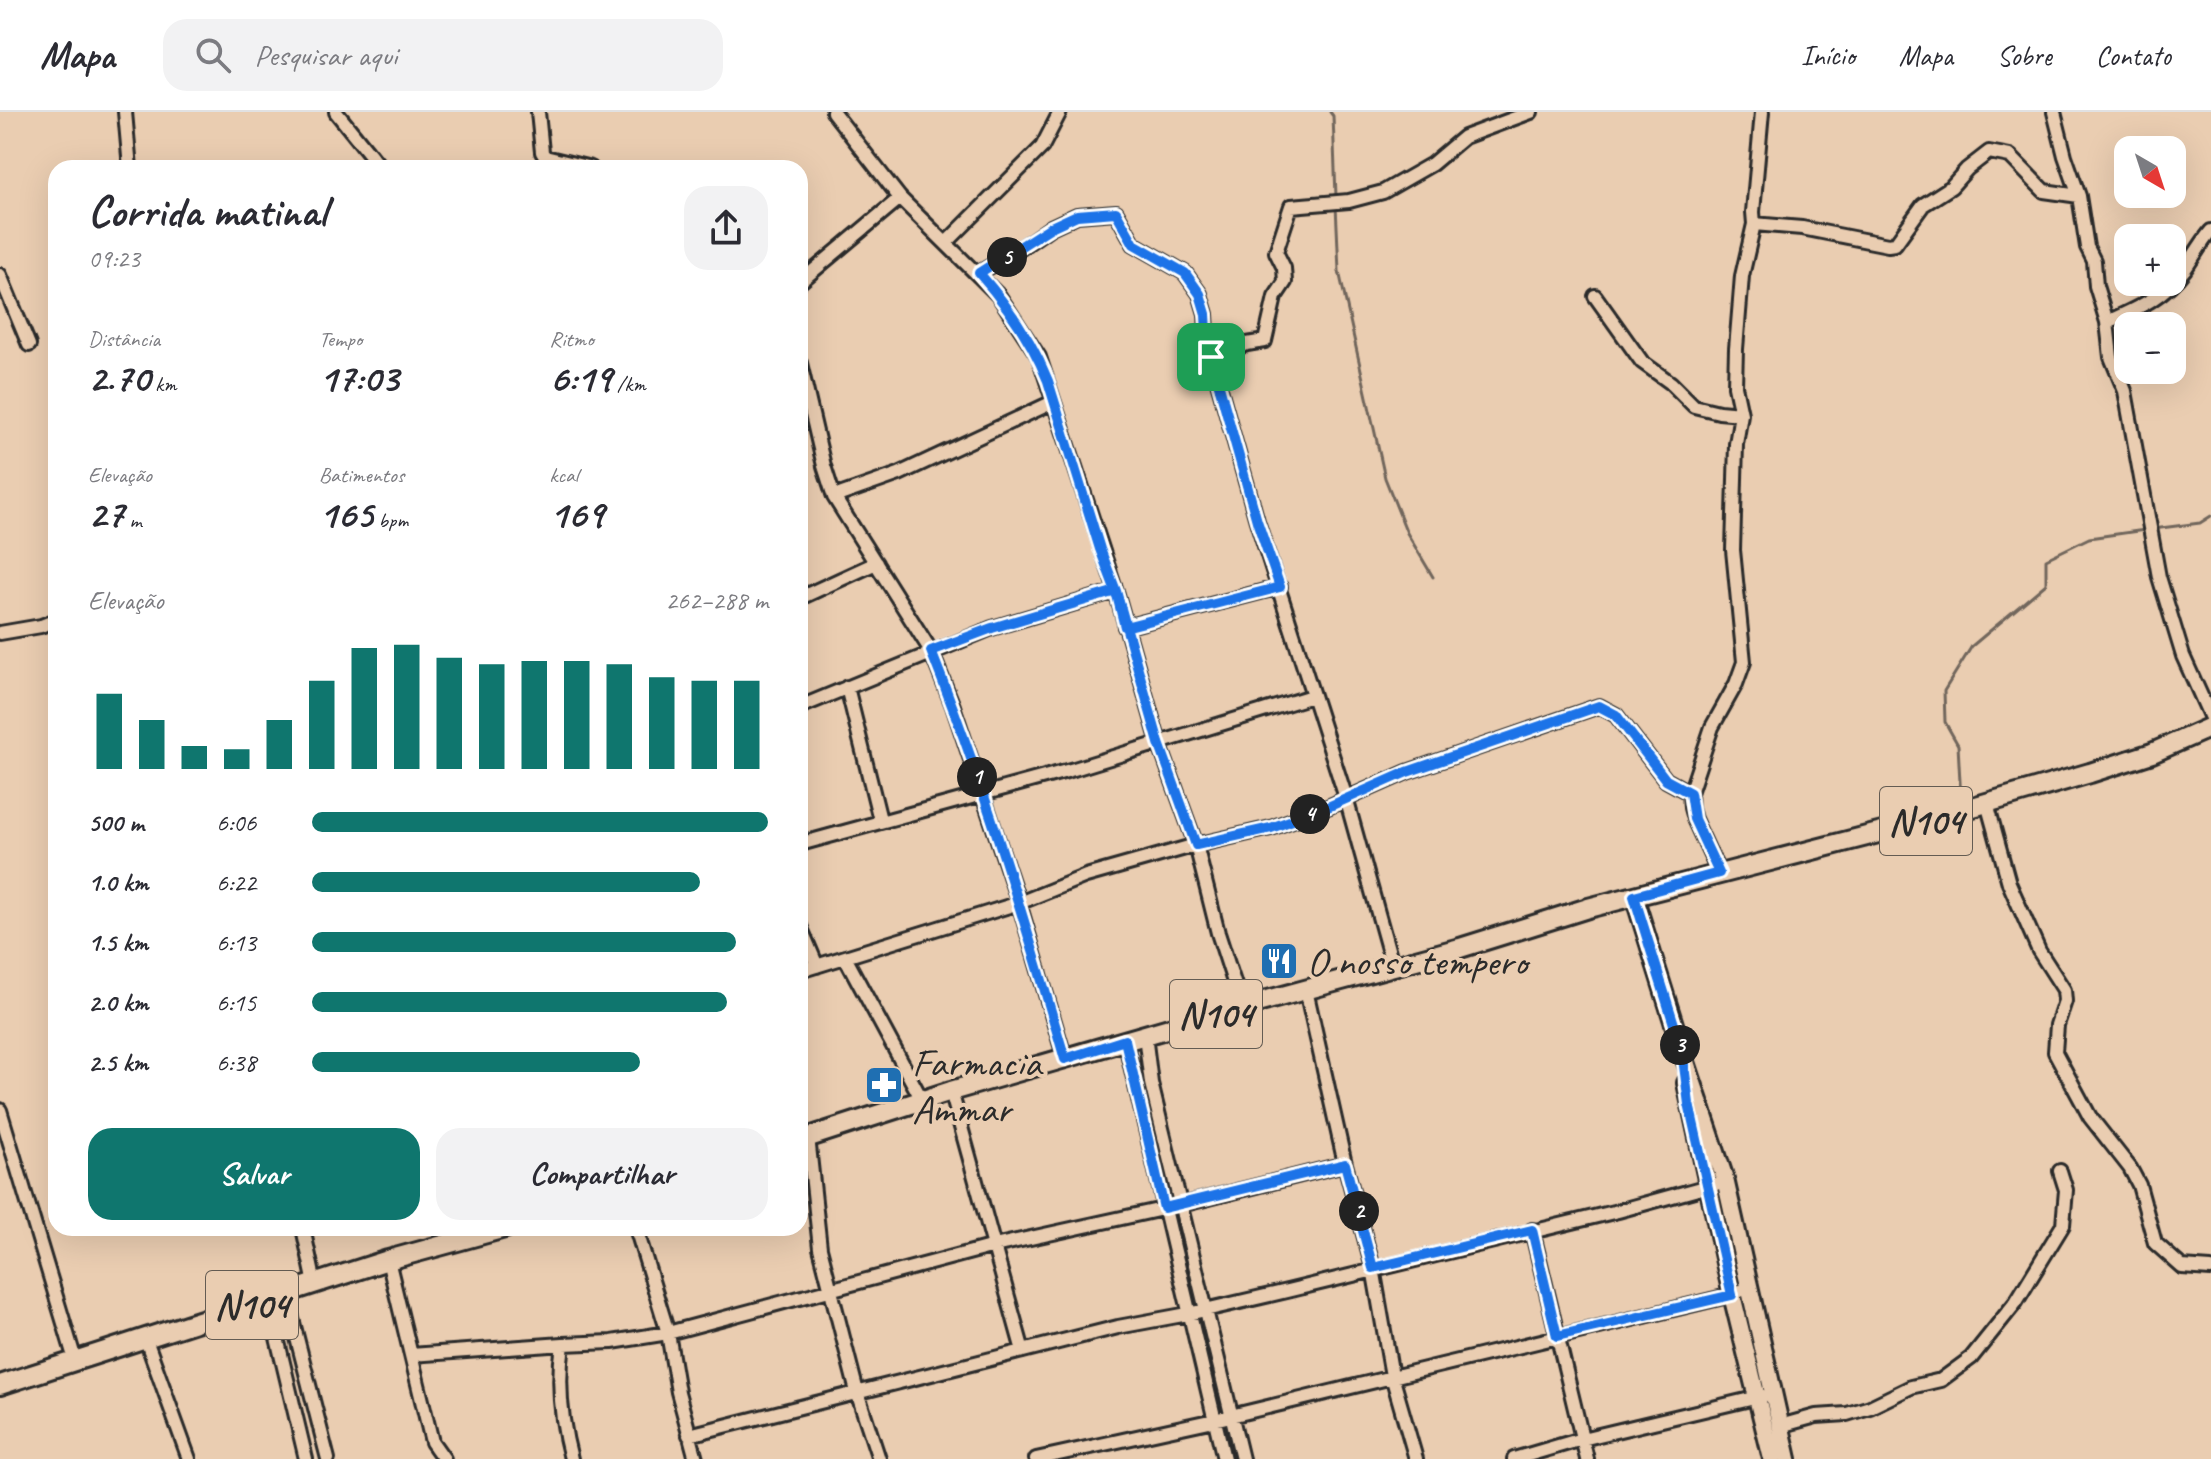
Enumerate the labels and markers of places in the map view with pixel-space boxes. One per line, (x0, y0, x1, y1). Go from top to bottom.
pin: 5 (987, 237, 1027, 277)
pin (1177, 323, 1245, 391)
pin: 1 (957, 757, 997, 797)
pin: 4 (1290, 794, 1330, 834)
place label: O nosso tempero (1307, 937, 1531, 987)
restaurant icon: O nosso tempero (1258, 940, 1300, 982)
pin: 3 (1660, 1025, 1700, 1065)
place label: Farmacia Ammar (912, 1038, 1044, 1134)
pharmacy icon: Farmacia Ammar (863, 1064, 905, 1106)
pin: 2 (1339, 1191, 1379, 1231)

